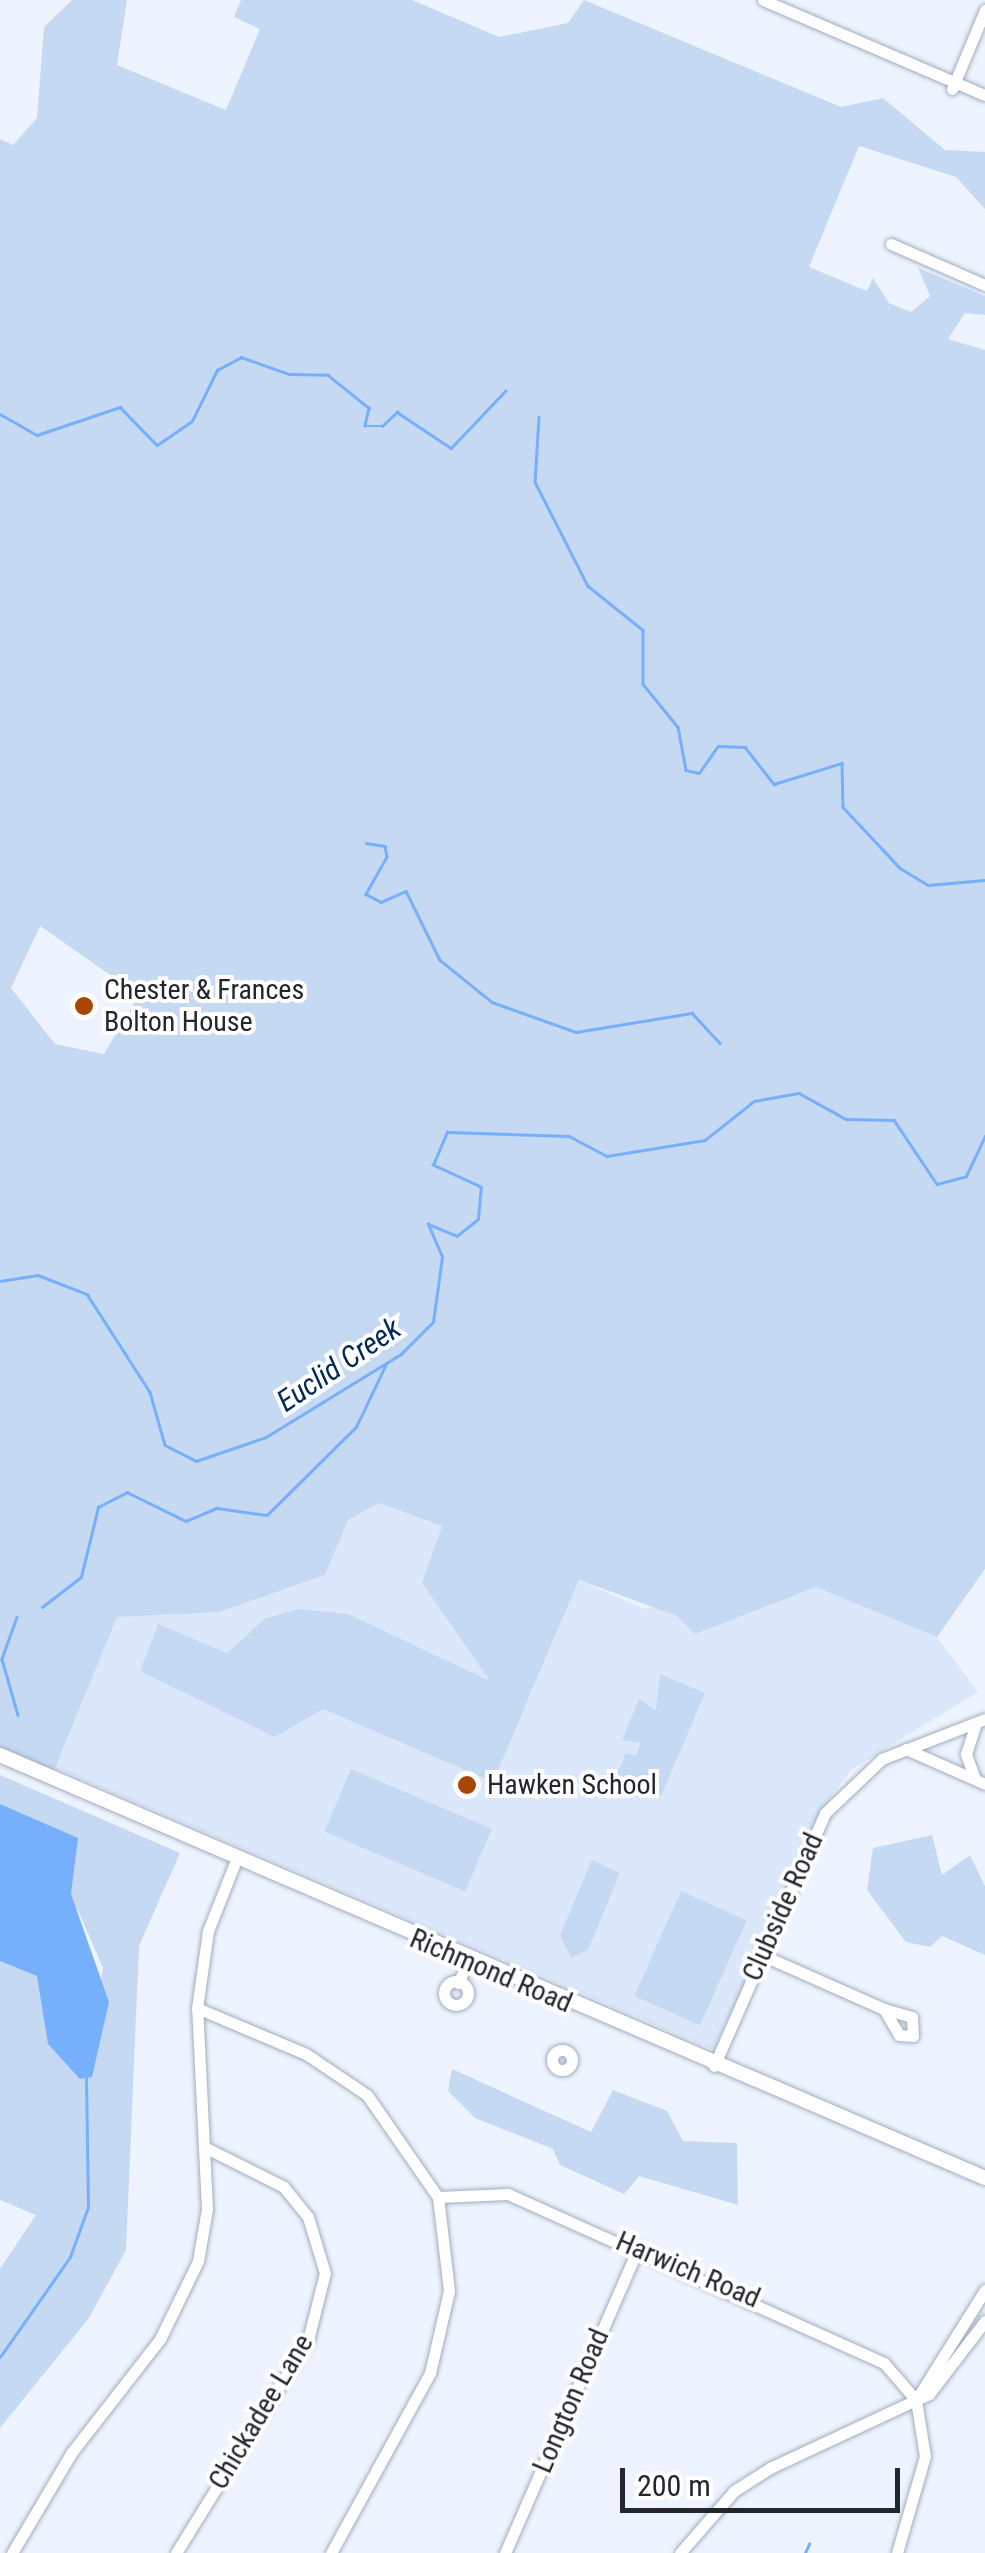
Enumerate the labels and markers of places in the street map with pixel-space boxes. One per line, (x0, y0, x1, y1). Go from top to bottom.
place label: Chester & Frances Bolton House (104, 973, 304, 1039)
marker: Chester & Frances Bolton House (73, 995, 95, 1017)
place label: Hawken School (487, 1768, 657, 1802)
marker: Hawken School (456, 1774, 478, 1796)

